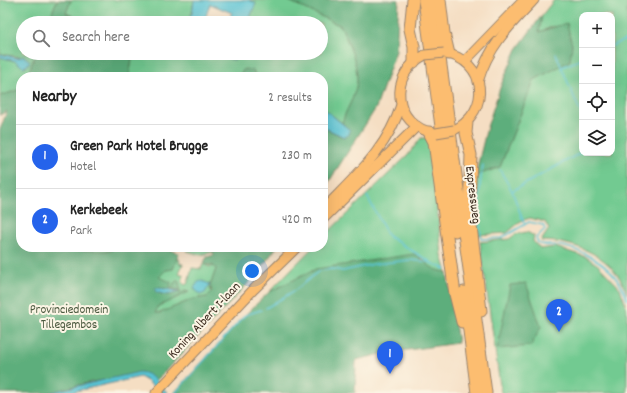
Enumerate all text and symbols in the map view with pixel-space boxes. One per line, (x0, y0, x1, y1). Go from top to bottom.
map controls (579, 12, 615, 156)
button: + (579, 12, 615, 48)
search box (16, 16, 328, 60)
icon: search (30, 27, 52, 49)
text: Search here (62, 27, 130, 49)
button: − (579, 48, 615, 84)
button: locate (579, 84, 615, 120)
text: Nearby (32, 86, 76, 110)
text: 2 results (268, 89, 312, 108)
button: layers (579, 120, 615, 156)
text: Green Park Hotel Brugge (70, 136, 208, 158)
text: 1 (44, 147, 46, 166)
text: 230 m (282, 147, 312, 166)
text: Hotel (70, 158, 96, 177)
street label: Expressweg (459, 165, 485, 225)
text: Kerkebeek (70, 200, 128, 222)
text: 2 (42, 211, 48, 230)
text: 420 m (282, 211, 312, 230)
text: Park (70, 222, 92, 241)
your location (242, 261, 262, 281)
street label: Koning Albert I-laan (164, 278, 246, 364)
pin: 2 (546, 299, 572, 332)
park label: Provinciedomein Tillegembos (30, 301, 108, 335)
pin: 1 (377, 341, 403, 374)

